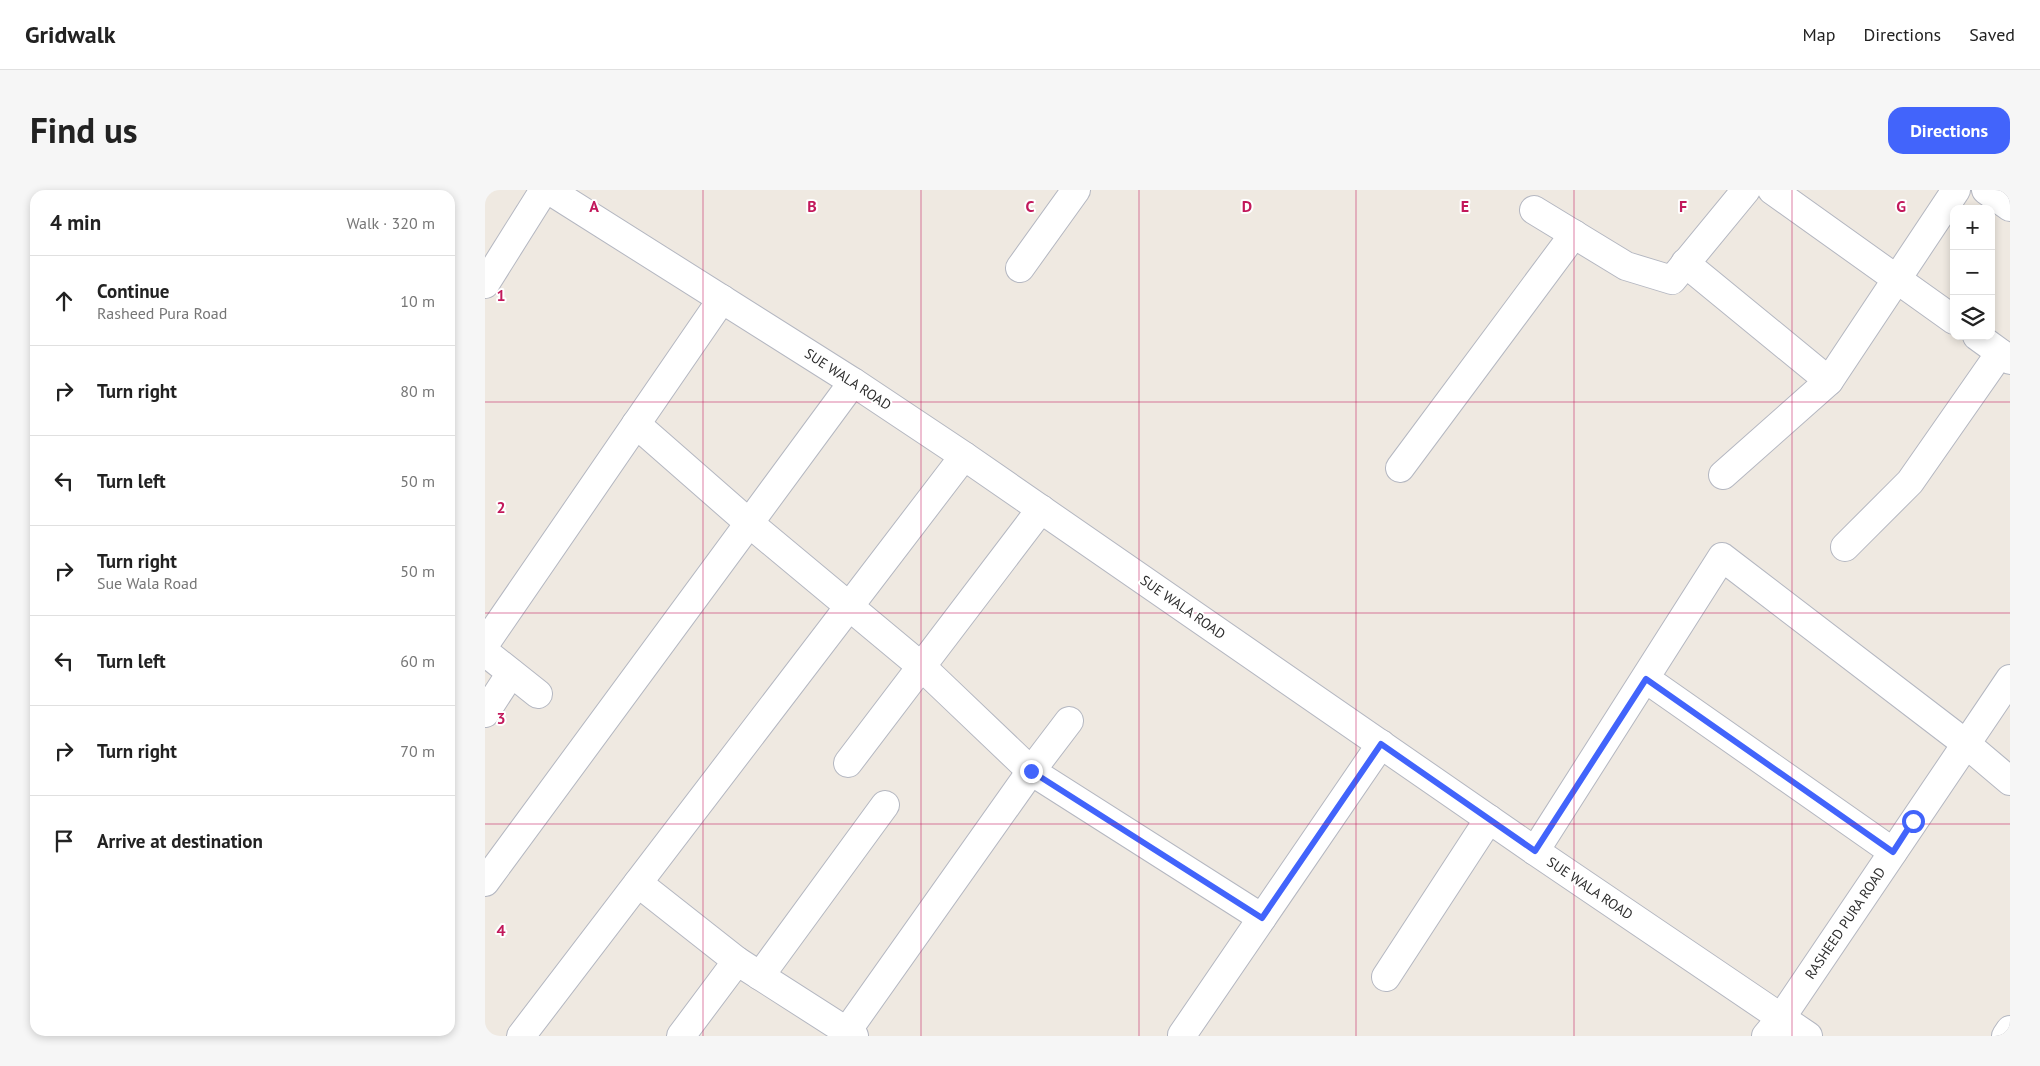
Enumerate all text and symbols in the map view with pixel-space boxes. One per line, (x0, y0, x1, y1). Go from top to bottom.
text: Gridwalk (25, 19, 115, 50)
text: Map (1803, 23, 1835, 46)
text: Directions (1863, 23, 1941, 46)
text: Saved (1969, 23, 2015, 46)
text: Find us (30, 107, 138, 153)
button: Directions (1888, 107, 2010, 154)
text: A (589, 196, 599, 216)
text: B (807, 196, 817, 216)
text: C (1026, 196, 1035, 216)
text: D (1242, 196, 1252, 216)
text: E (1461, 196, 1469, 216)
text: F (1679, 196, 1687, 216)
text: G (1896, 196, 1906, 216)
map controls (1950, 205, 1995, 340)
button: + (1950, 205, 1995, 250)
text: 4 min (50, 209, 101, 236)
text: Walk · 320 m (346, 213, 435, 233)
button: − (1950, 250, 1995, 295)
text: Continue (97, 279, 169, 303)
text: 1 (496, 285, 506, 305)
icon: ahead (50, 287, 78, 315)
text: 10 m (400, 291, 435, 311)
button: layers (1950, 295, 1995, 340)
text: Rasheed Pura Road (97, 303, 227, 323)
street label: SUE WALA ROAD (801, 344, 895, 414)
icon: right (50, 377, 78, 405)
text: Turn right (97, 379, 177, 403)
text: 80 m (400, 381, 435, 401)
icon: left (50, 467, 78, 495)
text: Turn left (97, 469, 166, 493)
text: 50 m (400, 471, 435, 491)
text: 2 (496, 497, 506, 517)
text: Turn right (97, 549, 177, 573)
icon: right (50, 557, 78, 585)
text: 50 m (400, 561, 435, 581)
street label: SUE WALA ROAD (1137, 571, 1229, 643)
text: Sue Wala Road (97, 573, 198, 593)
icon: left (50, 647, 78, 675)
text: Turn left (97, 649, 166, 673)
text: 60 m (400, 651, 435, 671)
text: 3 (496, 708, 506, 728)
icon: right (50, 737, 78, 765)
text: Turn right (97, 739, 177, 763)
text: 70 m (400, 741, 435, 761)
route end (1020, 760, 1043, 783)
route start (1902, 810, 1925, 833)
icon: arrive (50, 827, 78, 855)
text: Arrive at destination (97, 829, 263, 853)
street label: SUE WALA ROAD (1544, 853, 1636, 923)
street label: RASHEED PURA ROAD (1801, 863, 1889, 983)
text: 4 (496, 920, 506, 940)

